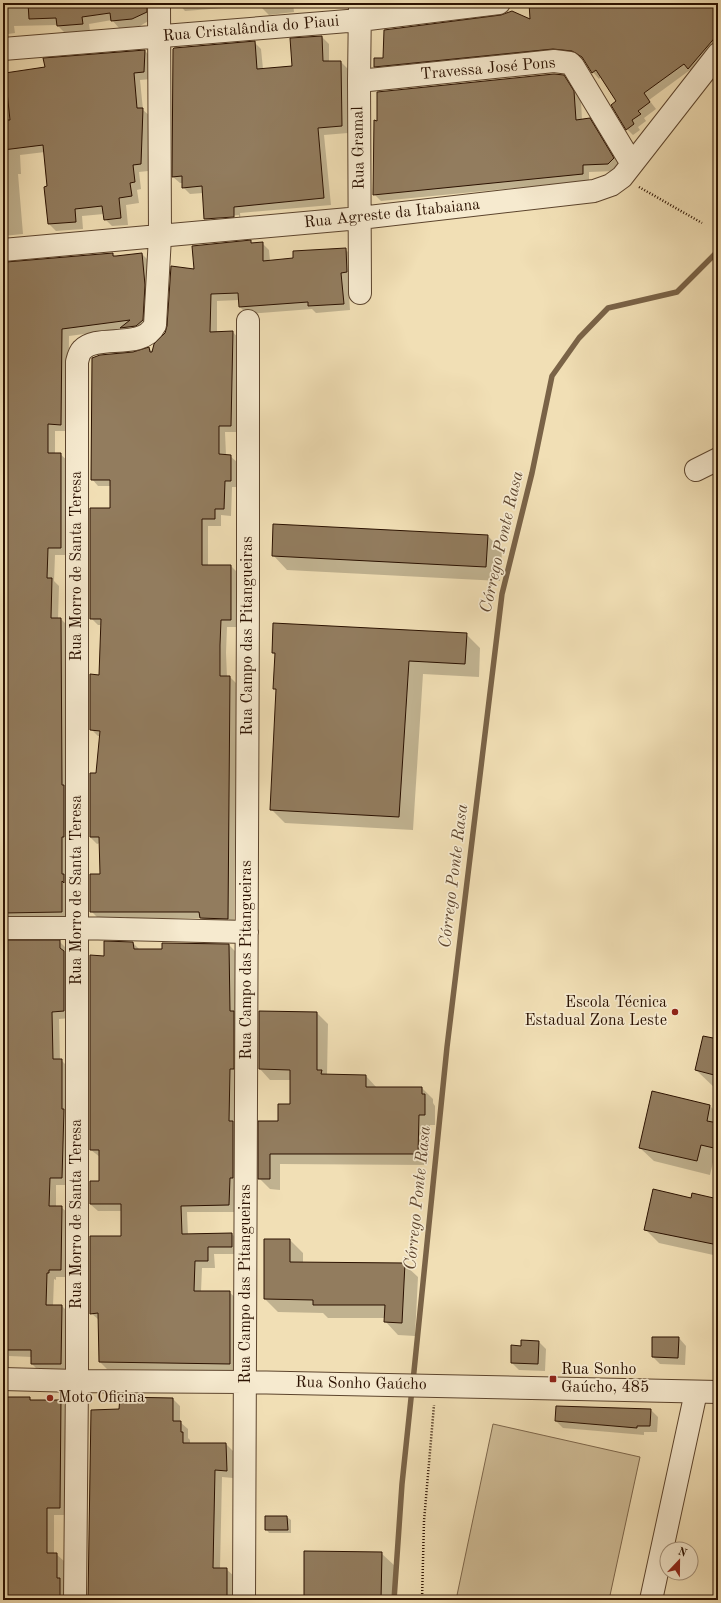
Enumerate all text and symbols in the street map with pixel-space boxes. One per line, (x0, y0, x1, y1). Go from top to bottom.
street label: Rua Cristalândia do Piaui (162, 13, 340, 45)
street label: Travessa José Pons (420, 55, 556, 83)
street label: Rua Gramal (350, 106, 368, 190)
street label: Rua Agreste da Itabaiana (303, 197, 481, 231)
water label: Córrego Ponte Rasa (477, 469, 527, 615)
street label: Rua Morro de Santa Teresa (69, 471, 85, 661)
street label: Rua Campo das Pitangueiras (240, 536, 256, 736)
street label: Rua Morro de Santa Teresa (69, 795, 85, 985)
water label: Córrego Ponte Rasa (437, 803, 471, 949)
street label: Rua Campo das Pitangueiras (239, 860, 255, 1060)
place label: Escola Técnica Estadual Zona Leste (525, 995, 667, 1029)
marker: Escola Técnica Estadual Zona Leste (670, 1007, 680, 1017)
street label: Rua Morro de Santa Teresa (69, 1119, 85, 1309)
water label: Córrego Ponte Rasa (402, 1125, 434, 1271)
street label: Rua Campo das Pitangueiras (238, 1184, 254, 1384)
place label: Rua Sonho Gaúcho, 485 (561, 1362, 649, 1396)
marker: Rua Sonho Gaúcho, 485 (548, 1374, 558, 1384)
street label: Rua Sonho Gaúcho (295, 1375, 427, 1393)
place label: Moto Oficina (58, 1390, 145, 1406)
marker: Moto Oficina (45, 1393, 55, 1403)
north arrow (659, 1541, 699, 1581)
text: N (676, 1546, 689, 1560)

